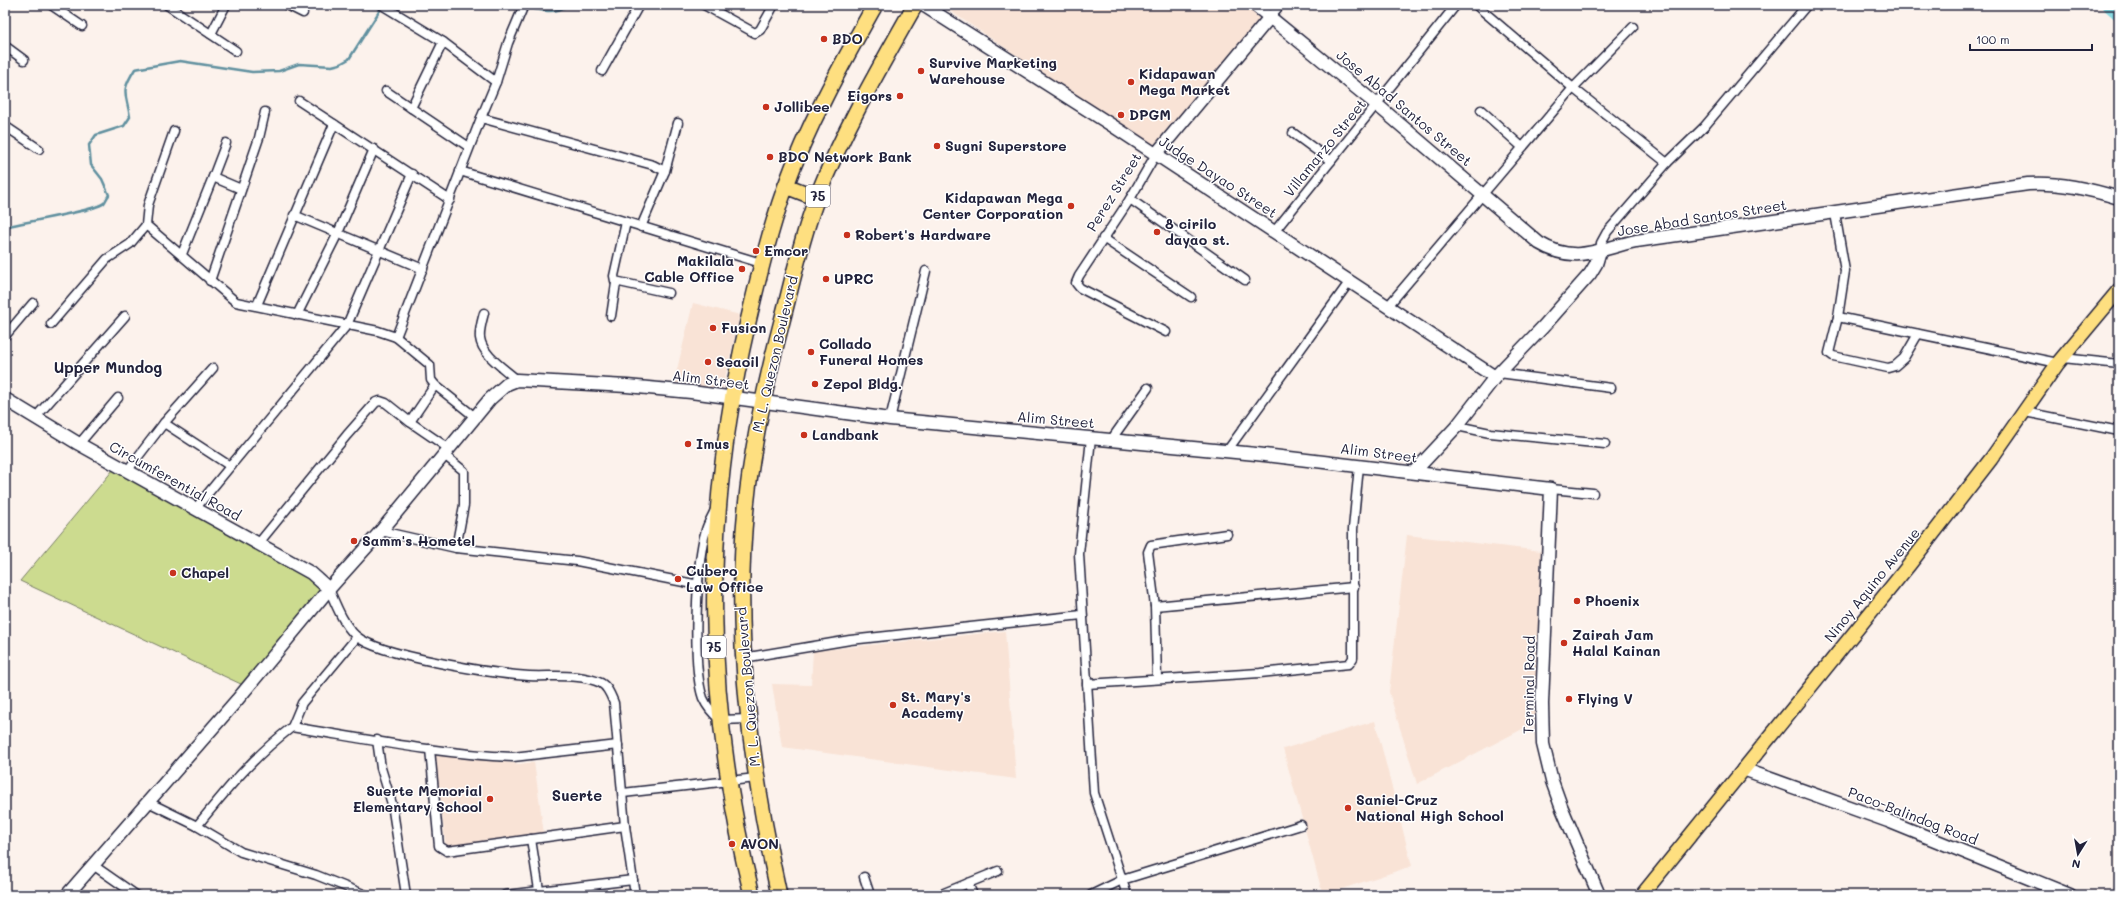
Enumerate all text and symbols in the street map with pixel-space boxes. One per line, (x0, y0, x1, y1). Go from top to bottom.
scale bar (1970, 26, 2092, 52)
place label: BDO (832, 29, 863, 48)
text: 100 m (1976, 31, 2010, 47)
marker: BDO (819, 34, 829, 44)
street label: Jose Abad Santos Street (1333, 45, 1476, 170)
place label: Survive Marketing Warehouse (929, 53, 1057, 88)
place label: Kidapawan Mega Market (1139, 64, 1230, 99)
marker: Survive Marketing Warehouse (916, 66, 926, 76)
marker: Kidapawan Mega Market (1126, 77, 1136, 87)
place label: Eigors (847, 86, 892, 105)
marker: Eigors (895, 91, 905, 101)
street label: Villamarzo Street (1279, 95, 1370, 201)
place label: Jollibee (774, 97, 830, 116)
marker: Jollibee (761, 102, 771, 112)
place label: DPGM (1129, 105, 1171, 124)
marker: DPGM (1116, 110, 1126, 120)
street label: Judge Dayao Street (1156, 131, 1281, 222)
place label: Sugni Superstore (945, 136, 1067, 155)
marker: Sugni Superstore (932, 141, 942, 151)
place label: BDO Network Bank (778, 147, 912, 166)
street label: Perez Street (1082, 149, 1145, 235)
marker: BDO Network Bank (765, 152, 775, 162)
road number: 75 (806, 185, 830, 207)
place label: Kidapawan Mega Center Corporation (922, 188, 1063, 223)
street label: Jose Abad Santos Street (1616, 195, 1788, 240)
marker: Kidapawan Mega Center Corporation (1066, 201, 1076, 211)
place label: 8 cirilo dayao st. (1165, 214, 1230, 249)
place label: Robert's Hardware (855, 225, 991, 244)
marker: 8 cirilo dayao st. (1152, 227, 1162, 237)
marker: Robert's Hardware (842, 230, 852, 240)
place label: Emcor (764, 241, 808, 260)
marker: Emcor (751, 246, 761, 256)
place label: Makilala Cable Office (644, 251, 734, 286)
marker: Makilala Cable Office (737, 264, 747, 274)
place label: UPRC (834, 269, 874, 288)
street label: M. L. Quezon Boulevard (747, 274, 802, 434)
marker: UPRC (821, 274, 831, 284)
place label: Fusion (721, 318, 766, 337)
marker: Fusion (708, 323, 718, 333)
place label: Collado Funeral Homes (819, 334, 923, 369)
marker: Collado Funeral Homes (806, 347, 816, 357)
place label: Seaoil (716, 352, 759, 371)
district label: Upper Mundog (54, 357, 162, 377)
marker: Seaoil (703, 357, 713, 367)
street label: Alim Street (671, 365, 751, 394)
place label: Zepol Bldg. (823, 374, 902, 393)
marker: Zepol Bldg. (810, 379, 820, 389)
street label: Alim Street (1017, 407, 1096, 432)
place label: Landbank (812, 425, 879, 444)
marker: Landbank (799, 430, 809, 440)
place label: Imus (696, 434, 729, 453)
street label: Circumferential Road (106, 436, 245, 525)
street label: Alim Street (1339, 438, 1419, 467)
marker: Imus (683, 439, 693, 449)
street label: Ninoy Aquino Avenue (1820, 524, 1924, 646)
place label: Samm's Hometel (362, 531, 475, 550)
marker: Samm's Hometel (349, 536, 359, 546)
place label: Cubero Law Office (686, 561, 763, 596)
place label: Chapel (181, 563, 229, 582)
marker: Chapel (168, 568, 178, 578)
marker: Cubero Law Office (673, 574, 683, 584)
place label: Phoenix (1585, 591, 1640, 610)
marker: Phoenix (1572, 596, 1582, 606)
street label: M. L. Quezon Boulevard (731, 606, 764, 768)
place label: Zairah Jam Halal Kainan (1572, 625, 1660, 660)
road number: 75 (702, 636, 726, 658)
street label: Terminal Road (1518, 636, 1539, 734)
marker: Zairah Jam Halal Kainan (1559, 638, 1569, 648)
place label: St. Mary's Academy (901, 687, 971, 722)
place label: Flying V (1577, 689, 1633, 708)
marker: Flying V (1564, 694, 1574, 704)
marker: St. Mary's Academy (888, 700, 898, 710)
place label: Suerte Memorial Elementary School (353, 781, 482, 816)
street label: Paco-Balindog Road (1846, 782, 1981, 849)
district label: Suerte (552, 785, 602, 805)
place label: Saniel-Cruz National High School (1356, 790, 1504, 825)
marker: Suerte Memorial Elementary School (485, 794, 495, 804)
marker: Saniel-Cruz National High School (1343, 803, 1353, 813)
place label: AVON (740, 834, 779, 853)
north arrow (2058, 834, 2098, 874)
marker: AVON (727, 839, 737, 849)
text: N (2070, 856, 2082, 872)

